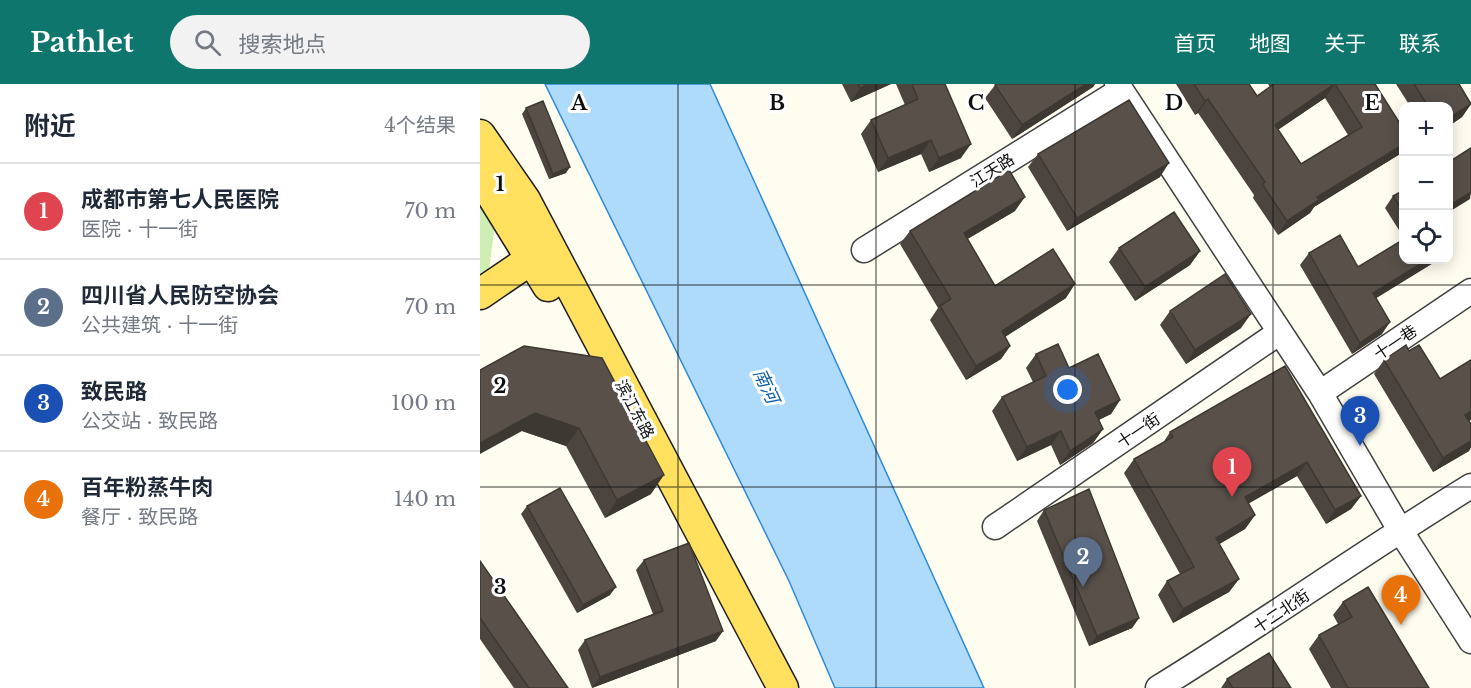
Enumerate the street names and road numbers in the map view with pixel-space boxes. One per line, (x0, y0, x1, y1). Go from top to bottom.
street label: 江天路 (966, 149, 1018, 191)
street label: 十一巷 (1370, 320, 1420, 364)
street label: 滨江东路 (611, 376, 659, 442)
street label: 十一街 (1113, 408, 1163, 452)
street label: 十二北街 (1249, 585, 1313, 637)

